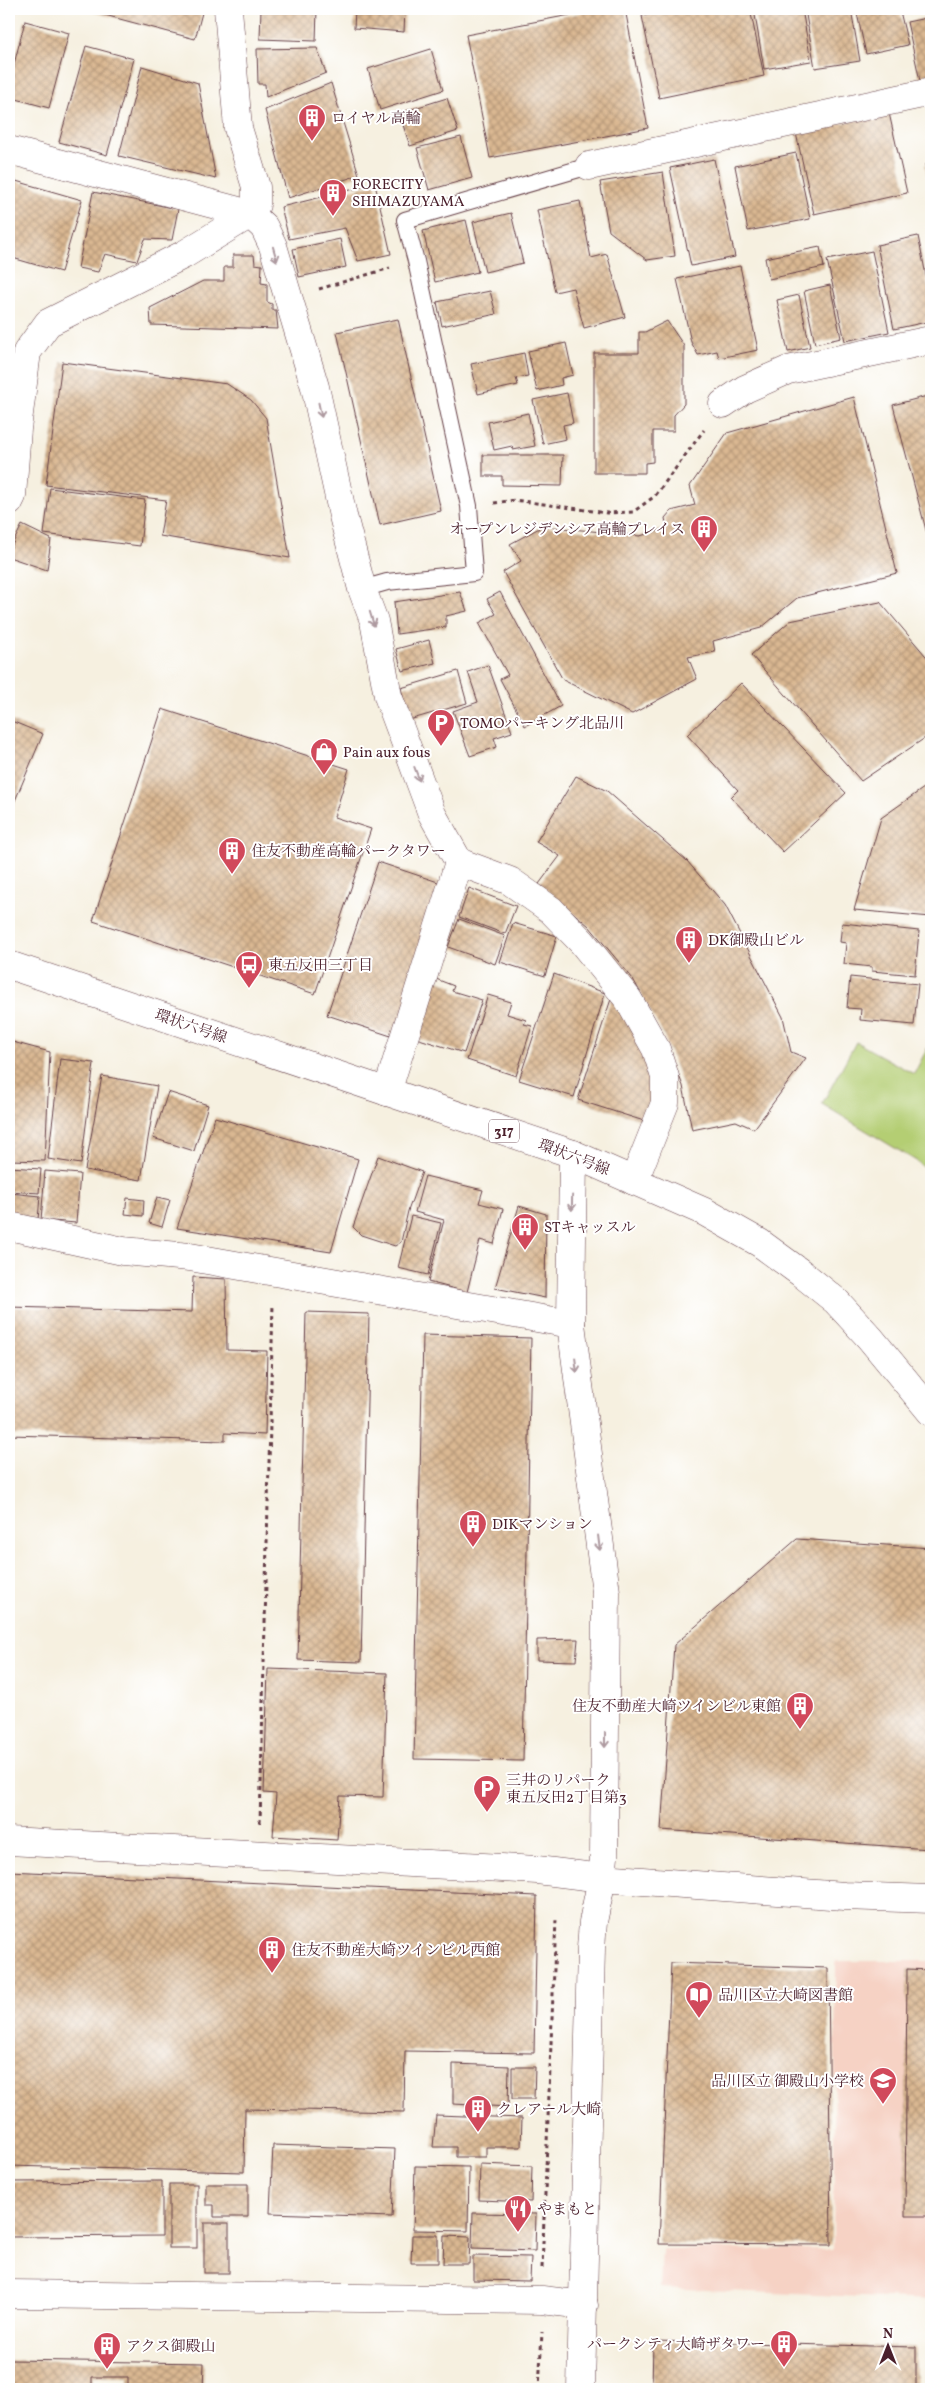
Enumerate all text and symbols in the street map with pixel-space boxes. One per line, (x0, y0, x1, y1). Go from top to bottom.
building icon: ロイヤル高輪 (297, 103, 327, 142)
place label: ロイヤル高輪 (331, 109, 420, 130)
place label: FORECITY SHIMAZUYAMA (352, 175, 465, 213)
building icon: FORECITY SHIMAZUYAMA (318, 178, 348, 217)
one-way arrow (271, 246, 281, 262)
one-way arrow (316, 402, 325, 418)
building icon: オープンレジデンシア高輪プレイス (689, 514, 719, 553)
place label: オープンレジデンシア高輪プレイス (449, 520, 685, 541)
one-way arrow (368, 610, 378, 626)
parking icon: TOMOパーキング北品川 (426, 708, 456, 747)
place label: TOMOパーキング北品川 (460, 714, 624, 735)
shop icon: Pain aux fous (309, 737, 339, 776)
place label: Pain aux fous (343, 743, 430, 764)
one-way arrow (413, 766, 422, 781)
building icon: 住友不動産高輪パークタワー (217, 836, 247, 875)
place label: 住友不動産高輪パークタワー (251, 842, 446, 863)
building icon: DK御殿山ビル (674, 925, 704, 964)
place label: DK御殿山ビル (708, 931, 804, 952)
bus stop icon: 東五反田三丁目 (234, 950, 264, 989)
place label: 東五反田三丁目 (268, 956, 373, 977)
street label: 環状六号線 (152, 1005, 229, 1050)
road number: 317 (489, 1120, 519, 1142)
street label: 環状六号線 (535, 1135, 612, 1182)
one-way arrow (567, 1194, 577, 1210)
building icon: STキャッスル (510, 1212, 540, 1251)
place label: STキャッスル (544, 1218, 635, 1239)
one-way arrow (571, 1356, 581, 1372)
building icon: DIKマンション (458, 1509, 488, 1548)
place label: DIKマンション (492, 1515, 593, 1536)
one-way arrow (594, 1535, 604, 1551)
building icon: 住友不動産大崎ツインビル東館 (785, 1691, 815, 1730)
place label: 住友不動産大崎ツインビル東館 (572, 1697, 781, 1718)
one-way arrow (600, 1732, 610, 1748)
place label: 三井のリパーク 東五反田2丁目第3 (506, 1771, 627, 1809)
parking icon: 三井のリパーク 東五反田2丁目第3 (472, 1774, 502, 1813)
building icon: 住友不動産大崎ツインビル西館 (257, 1935, 287, 1974)
place label: 住友不動産大崎ツインビル西館 (291, 1941, 500, 1962)
library icon: 品川区立大崎図書館 (684, 1980, 714, 2019)
place label: 品川区立大崎図書館 (718, 1986, 853, 2007)
school or university icon: 品川区立 御殿山小学校 (868, 2066, 898, 2105)
place label: 品川区立 御殿山小学校 (711, 2072, 864, 2093)
building icon: クレアール大崎 (463, 2094, 493, 2133)
place label: クレアール大崎 (497, 2100, 601, 2121)
restaurant icon: やまもと (503, 2194, 533, 2233)
place label: やまもと (537, 2200, 597, 2221)
north arrow (862, 2320, 912, 2370)
text: N (883, 2325, 893, 2344)
building icon: パークシティ大崎ザタワー (769, 2329, 799, 2368)
building icon: アクス御殿山 (92, 2331, 122, 2370)
place label: パークシティ大崎ザタワー (587, 2335, 765, 2356)
place label: アクス御殿山 (126, 2337, 215, 2358)

